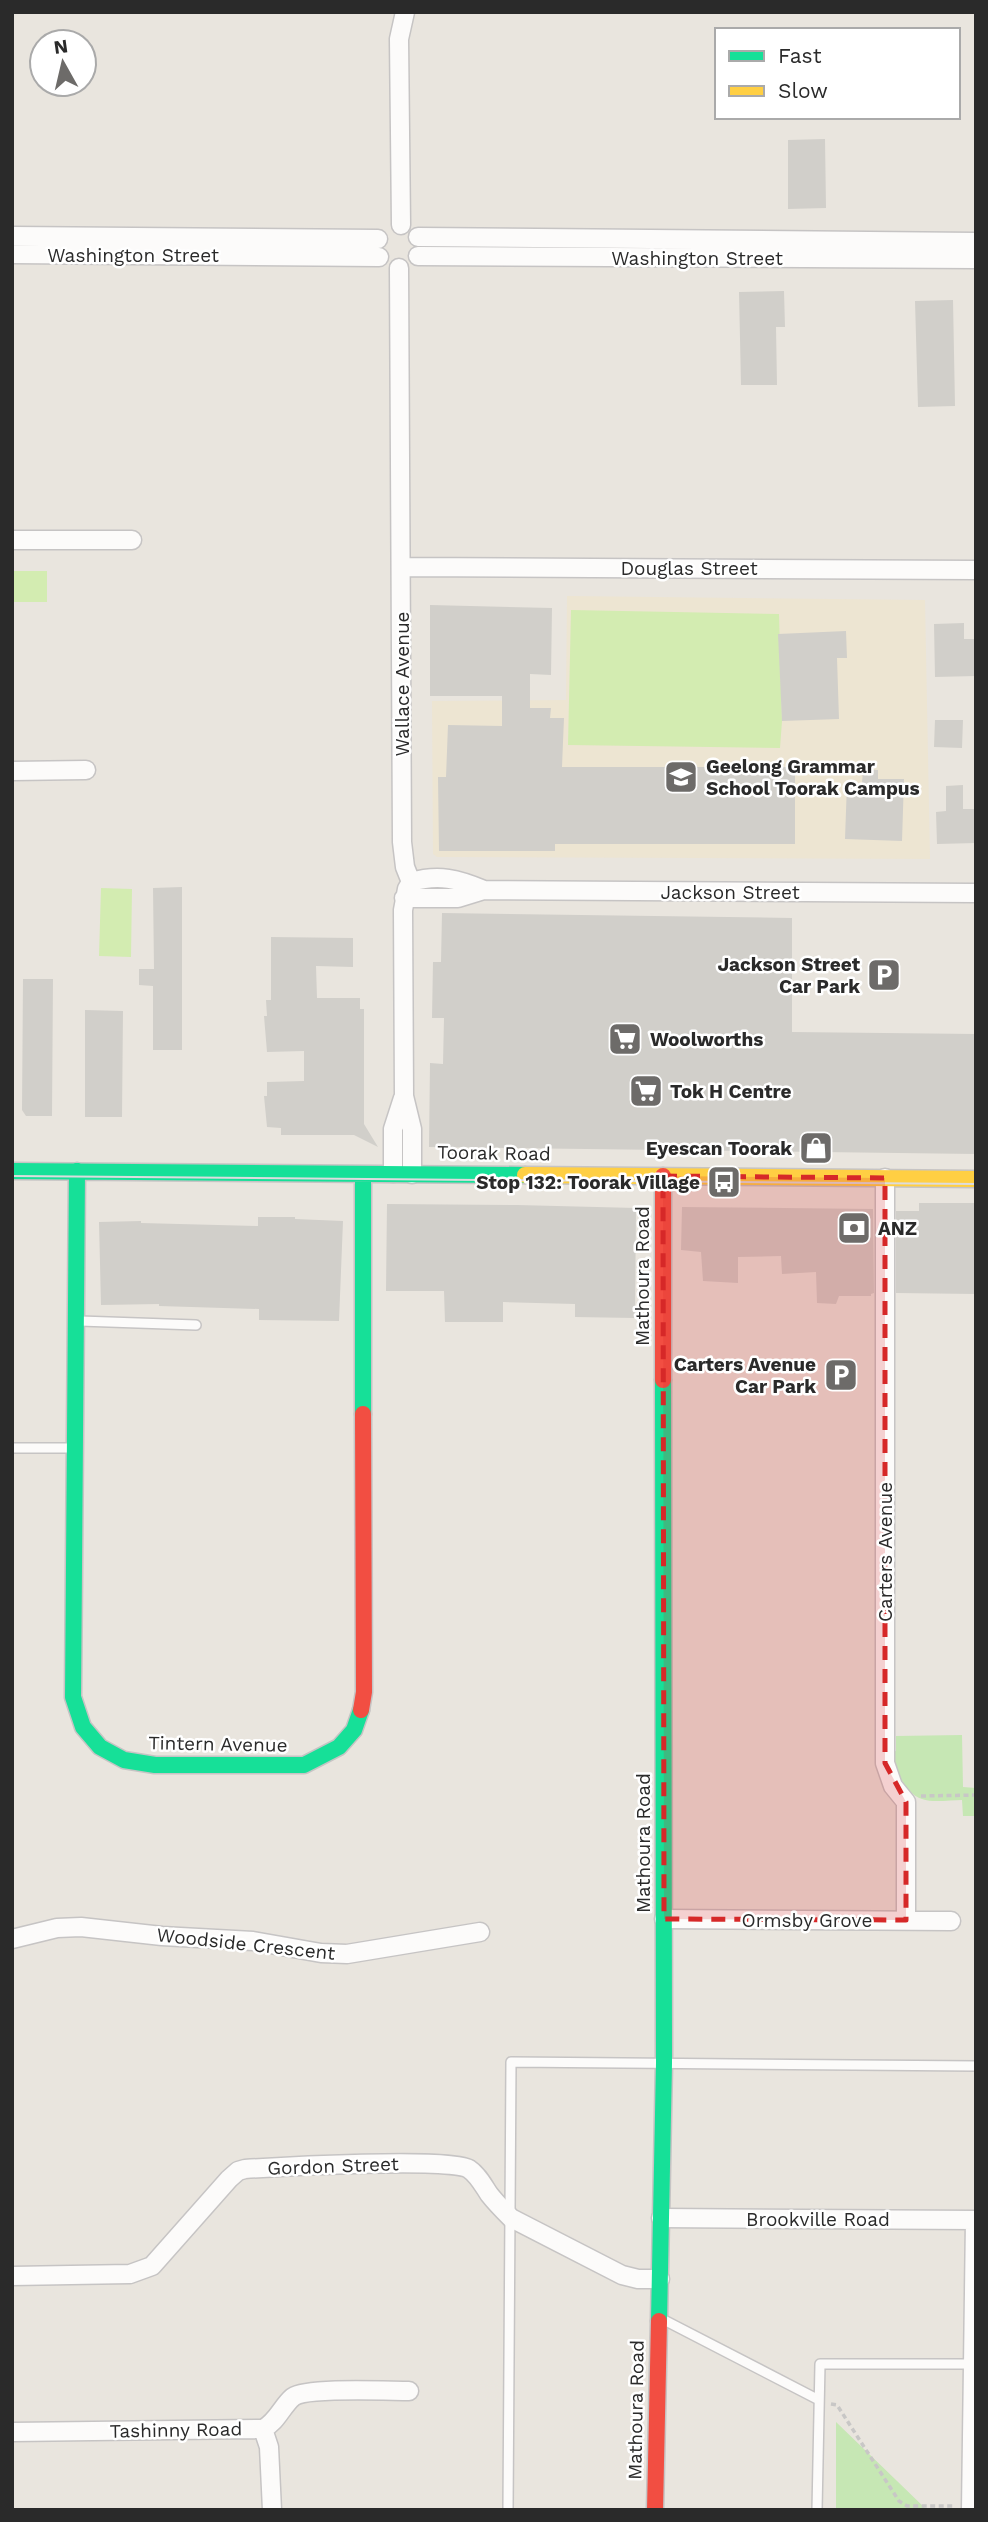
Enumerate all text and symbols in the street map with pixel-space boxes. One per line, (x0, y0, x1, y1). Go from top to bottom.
north arrow (28, 28, 98, 98)
legend (715, 28, 960, 119)
text: N (52, 34, 69, 59)
text: Fast (778, 43, 822, 68)
text: Slow (778, 78, 828, 103)
street label: Washington Street (47, 244, 219, 267)
street label: Washington Street (611, 247, 783, 270)
street label: Douglas Street (620, 557, 758, 580)
street label: Wallace Avenue (391, 611, 414, 757)
place label: Geelong Grammar School Toorak Campus (706, 755, 920, 800)
school or university icon: Geelong Grammar School Toorak Campus (662, 758, 700, 796)
street label: Jackson Street (660, 881, 800, 904)
place label: Jackson Street Car Park (717, 953, 861, 998)
parking icon: Jackson Street Car Park (865, 956, 903, 994)
supermarket icon: Woolworths (606, 1020, 644, 1058)
place label: Woolworths (650, 1028, 763, 1051)
supermarket icon: Tok H Centre (627, 1072, 665, 1110)
place label: Tok H Centre (670, 1080, 792, 1103)
shop icon: Eyescan Toorak (797, 1129, 835, 1167)
place label: Eyescan Toorak (646, 1137, 792, 1160)
street label: Toorak Road (437, 1141, 551, 1165)
bus stop icon: Stop 132: Toorak Village (705, 1163, 743, 1201)
place label: Stop 132: Toorak Village (476, 1171, 700, 1194)
street label: Mathoura Road (631, 1206, 654, 1346)
bank icon: ANZ (835, 1209, 873, 1247)
place label: ANZ (878, 1217, 917, 1240)
place label: Carters Avenue Car Park (674, 1353, 816, 1398)
parking icon: Carters Avenue Car Park (822, 1356, 860, 1394)
street label: Carters Avenue (874, 1482, 897, 1622)
street label: Tintern Avenue (148, 1731, 288, 1757)
street label: Mathoura Road (632, 1773, 655, 1913)
street label: Ormsby Grove (742, 1909, 872, 1932)
street label: Woodside Crescent (156, 1923, 336, 1965)
street label: Gordon Street (267, 2152, 399, 2180)
street label: Brookville Road (746, 2208, 890, 2231)
street label: Mathoura Road (623, 2340, 649, 2480)
street label: Tashinny Road (110, 2417, 242, 2443)

